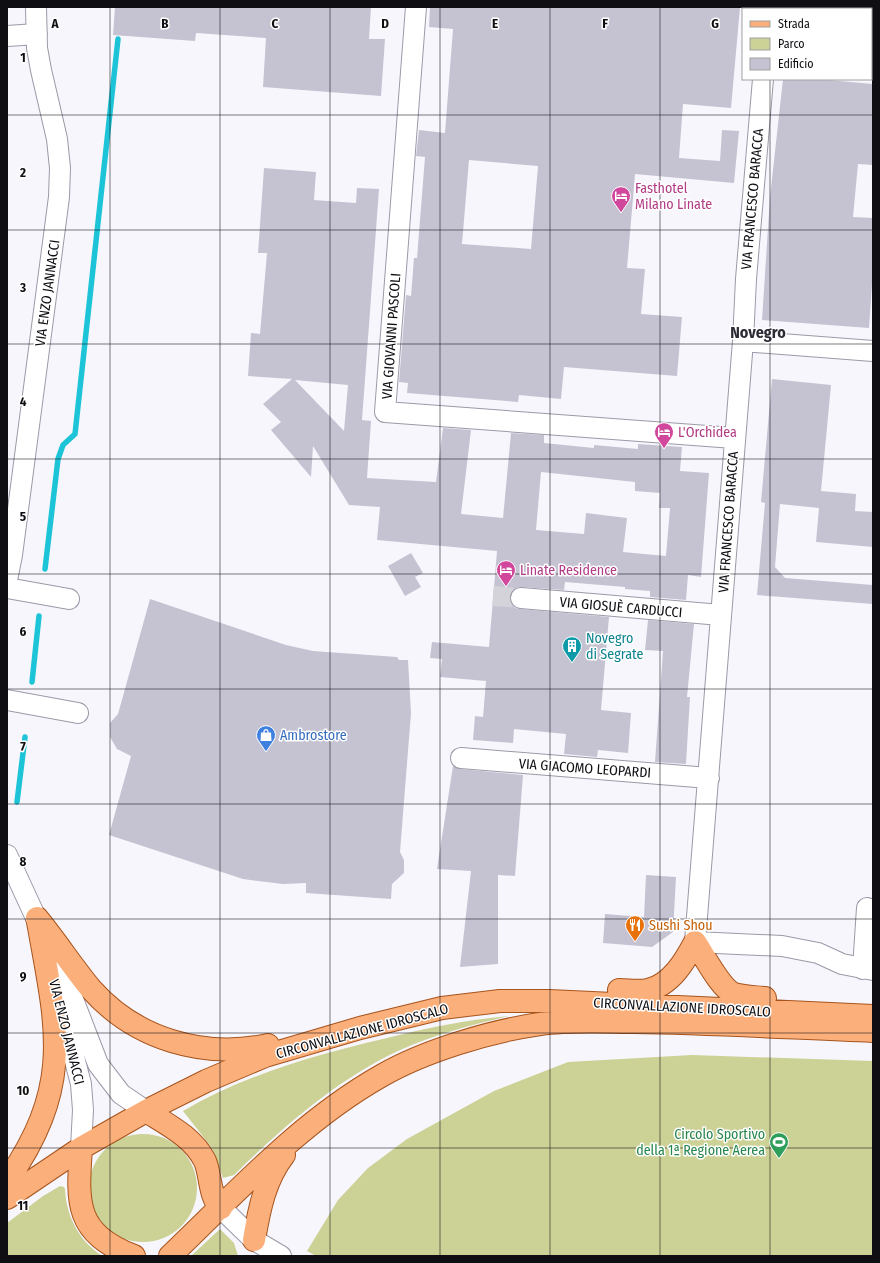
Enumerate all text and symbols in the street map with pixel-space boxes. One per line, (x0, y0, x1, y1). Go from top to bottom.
legend (742, 8, 872, 80)
text: A (50, 16, 59, 31)
text: B (161, 16, 169, 31)
text: C (272, 16, 279, 31)
text: D (381, 16, 389, 31)
text: E (492, 16, 498, 31)
text: F (602, 16, 608, 31)
text: G (711, 16, 719, 31)
text: Strada (778, 17, 810, 31)
text: Parco (778, 37, 805, 51)
text: 1 (20, 50, 26, 65)
text: Edificio (778, 57, 814, 71)
street label: VIA FRANCESCO BARACCA (738, 127, 767, 270)
text: 2 (19, 165, 26, 180)
place label: Fasthotel Milano Linate (635, 180, 712, 213)
hotel icon: Fasthotel Milano Linate (610, 185, 632, 213)
street label: VIA ENZO JANNACCI (32, 238, 63, 348)
street label: VIA GIOVANNI PASCOLI (379, 272, 404, 400)
text: 3 (19, 280, 26, 295)
district label: Novegro (730, 323, 786, 342)
text: 4 (20, 394, 27, 409)
hotel icon: L'Orchidea (653, 421, 675, 449)
place label: L'Orchidea (678, 424, 737, 441)
street label: VIA FRANCESCO BARACCA (715, 450, 742, 593)
text: 5 (20, 509, 26, 524)
hotel icon: Linate Residence (495, 559, 517, 587)
place label: Linate Residence (520, 562, 617, 579)
street label: VIA GIOSUÈ CARDUCCI (559, 593, 683, 621)
text: 6 (20, 624, 27, 639)
place label: Novegro di Segrate (586, 630, 643, 663)
building icon: Novegro di Segrate (561, 635, 583, 663)
shop icon: Ambrostore (255, 724, 277, 752)
place label: Ambrostore (280, 727, 347, 744)
text: 7 (20, 739, 26, 754)
street label: VIA GIACOMO LEOPARDI (518, 755, 652, 782)
text: 8 (20, 854, 27, 869)
restaurant icon: Sushi Shou (624, 914, 646, 942)
place label: Sushi Shou (649, 917, 712, 934)
text: 9 (20, 969, 27, 984)
street label: VIA ENZO JANNACCI (45, 978, 88, 1087)
street label: CIRCONVALLAZIONE IDROSCALO (593, 994, 771, 1021)
street label: CIRCONVALLAZIONE IDROSCALO (274, 1000, 450, 1063)
text: 10 (17, 1083, 29, 1098)
place label: Circolo Sportivo della 1ª Regione Aerea (636, 1126, 765, 1159)
sports icon: Circolo Sportivo della 1ª Regione Aerea (768, 1131, 790, 1159)
text: 11 (18, 1198, 28, 1213)

